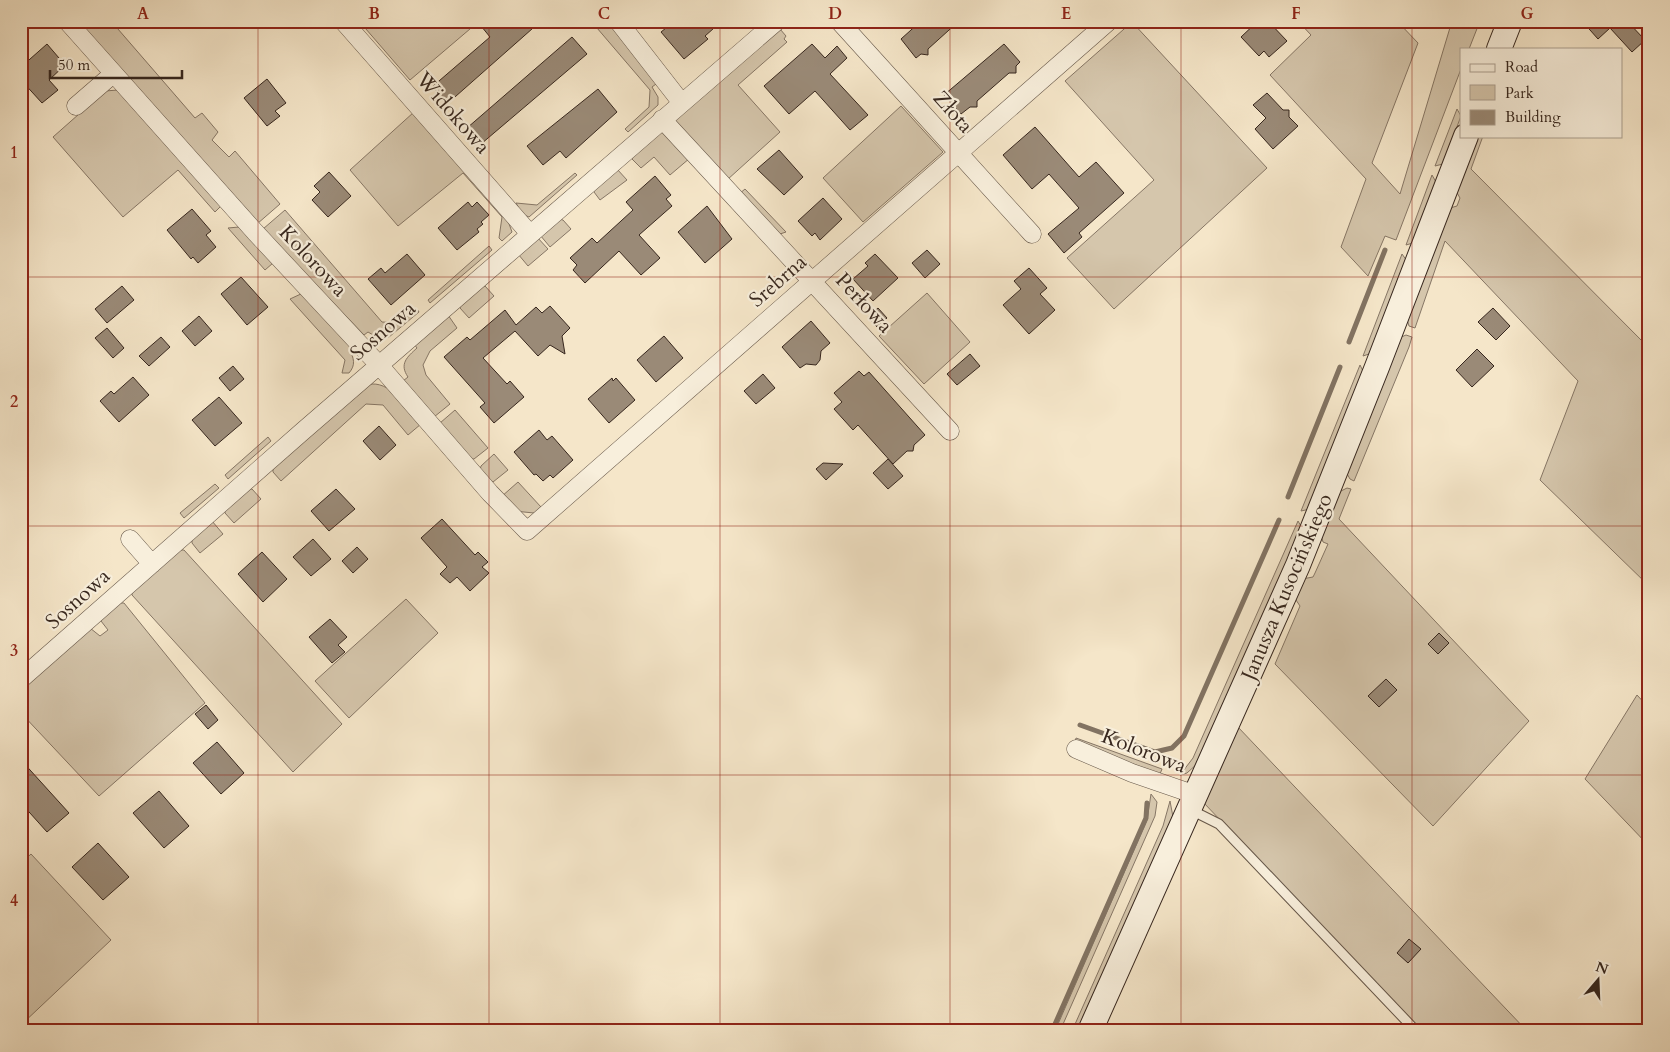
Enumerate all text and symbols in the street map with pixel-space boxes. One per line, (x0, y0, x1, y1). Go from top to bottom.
text: A (137, 3, 149, 25)
text: B (368, 3, 380, 25)
text: C (598, 3, 610, 25)
text: D (828, 3, 842, 25)
text: E (1061, 3, 1071, 25)
text: F (1291, 3, 1301, 25)
text: G (1520, 3, 1534, 25)
scale bar (50, 48, 182, 80)
legend (1460, 48, 1622, 138)
text: 50 m (58, 55, 90, 75)
text: Road (1505, 57, 1538, 77)
street label: Widokowa (409, 65, 497, 160)
text: Park (1505, 83, 1534, 103)
street label: Złota (926, 85, 980, 139)
text: Building (1505, 107, 1561, 127)
text: 1 (10, 142, 18, 164)
street label: Kolorowa (272, 219, 354, 303)
street label: Srebrna (743, 248, 813, 314)
street label: Perłowa (829, 267, 899, 339)
street label: Sosnowa (344, 294, 422, 368)
text: 2 (10, 391, 18, 413)
street label: Janusza Kusocińskiego (1233, 489, 1340, 688)
street label: Sosnowa (39, 562, 117, 636)
text: 3 (10, 640, 18, 662)
street label: Kolorowa (1097, 722, 1191, 780)
text: 4 (10, 890, 18, 912)
north arrow (1572, 954, 1622, 1004)
text: N (1593, 957, 1611, 979)

